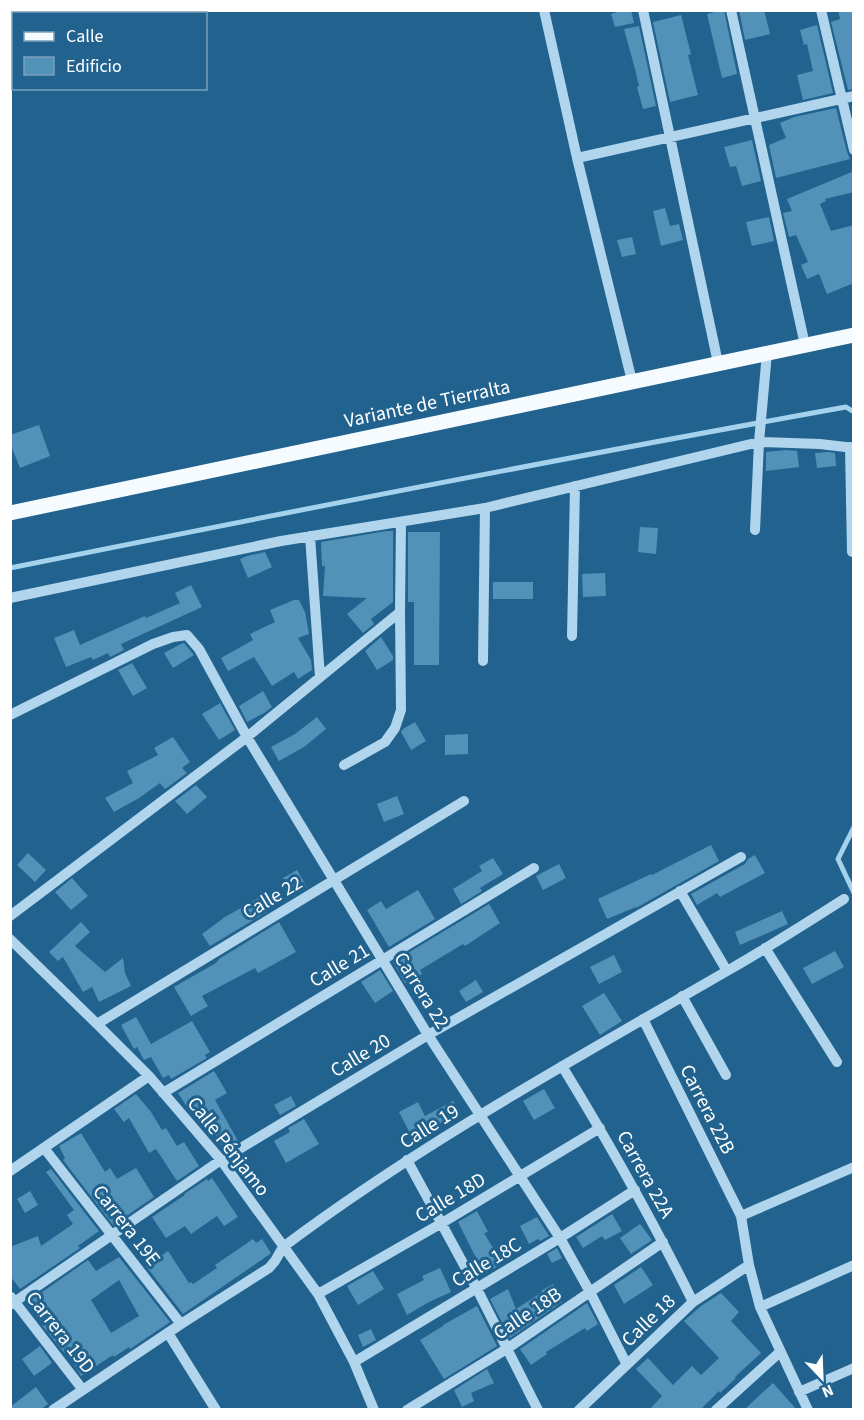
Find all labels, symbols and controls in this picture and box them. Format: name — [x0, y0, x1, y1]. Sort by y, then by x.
legend — [12, 12, 207, 90]
text: Calle — [66, 24, 104, 49]
text: Edificio — [66, 54, 122, 79]
street label: Variante de Tierralta — [342, 373, 513, 435]
street label: Calle 22 — [237, 869, 308, 927]
street label: Calle 21 — [304, 937, 375, 995]
street label: Carrera 22 — [387, 947, 456, 1034]
street label: Calle 20 — [325, 1027, 396, 1085]
street label: Carrera 22B — [673, 1060, 742, 1159]
street label: Calle Pénjamo — [180, 1091, 276, 1202]
street label: Calle 19 — [394, 1098, 465, 1156]
street label: Carrera 22A — [610, 1126, 681, 1224]
street label: Calle 18D — [410, 1166, 491, 1230]
street label: Carrera 19E — [86, 1179, 167, 1272]
street label: Calle 18C — [446, 1231, 527, 1295]
street label: Calle 18B — [488, 1281, 567, 1347]
street label: Carrera 19D — [19, 1285, 101, 1380]
street label: Calle 18 — [615, 1288, 682, 1354]
north arrow — [792, 1348, 852, 1408]
text: N — [818, 1379, 837, 1403]

